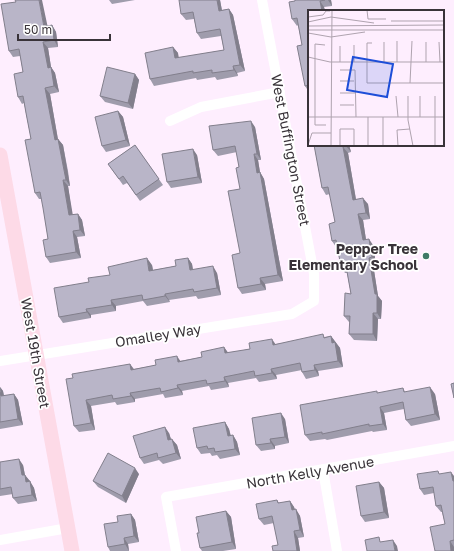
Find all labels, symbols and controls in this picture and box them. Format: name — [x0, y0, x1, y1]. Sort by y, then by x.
inset map — [308, 10, 444, 146]
scale bar — [18, 16, 110, 42]
text: 50 m — [24, 22, 52, 37]
street label: West Buffington Street — [268, 73, 314, 227]
place label: Pepper Tree Elementary School — [289, 240, 418, 273]
marker: Pepper Tree Elementary School — [421, 251, 431, 261]
street label: West 19th Street — [18, 296, 54, 410]
street label: Omalley Way — [114, 320, 202, 350]
street label: North Kelly Avenue — [245, 452, 375, 492]

